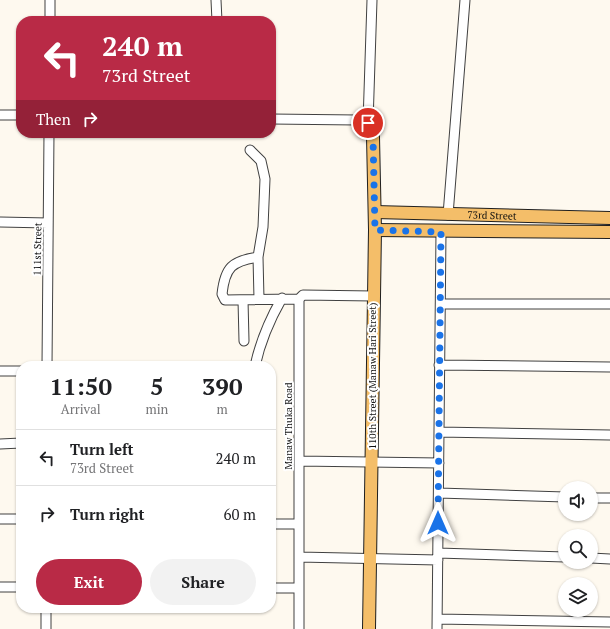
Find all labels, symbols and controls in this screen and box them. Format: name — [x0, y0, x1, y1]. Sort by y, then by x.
text: 240 m — [102, 27, 183, 64]
icon: left — [36, 32, 88, 84]
text: 73rd Street — [102, 63, 191, 87]
pin — [351, 106, 385, 140]
icon: right — [79, 108, 101, 130]
text: Then — [36, 109, 71, 129]
icon: arrive — [357, 112, 379, 134]
street label: 73rd Street — [467, 208, 517, 223]
street label: 111st Street — [31, 222, 44, 276]
street label: 110th Street (Manaw Hari Street) — [366, 303, 379, 449]
text: 11:50 — [49, 370, 112, 402]
text: 5 — [150, 370, 164, 402]
text: 390 — [202, 370, 242, 402]
street label: Manaw Thuka Road — [282, 382, 295, 470]
text: Arrival — [61, 400, 101, 418]
text: min — [145, 400, 168, 418]
text: m — [217, 400, 228, 418]
text: Turn left — [70, 439, 134, 459]
icon: left — [36, 447, 58, 469]
text: 240 m — [215, 448, 256, 468]
text: 73rd Street — [70, 459, 134, 477]
map controls — [558, 481, 598, 617]
button: sound — [558, 481, 598, 521]
position arrow — [417, 502, 459, 544]
icon: right — [36, 503, 58, 525]
text: Turn right — [70, 504, 145, 524]
text: 60 m — [223, 504, 256, 524]
button: search — [558, 529, 598, 569]
button: Exit — [36, 559, 142, 605]
button: Share — [150, 559, 256, 605]
button: layers — [558, 577, 598, 617]

